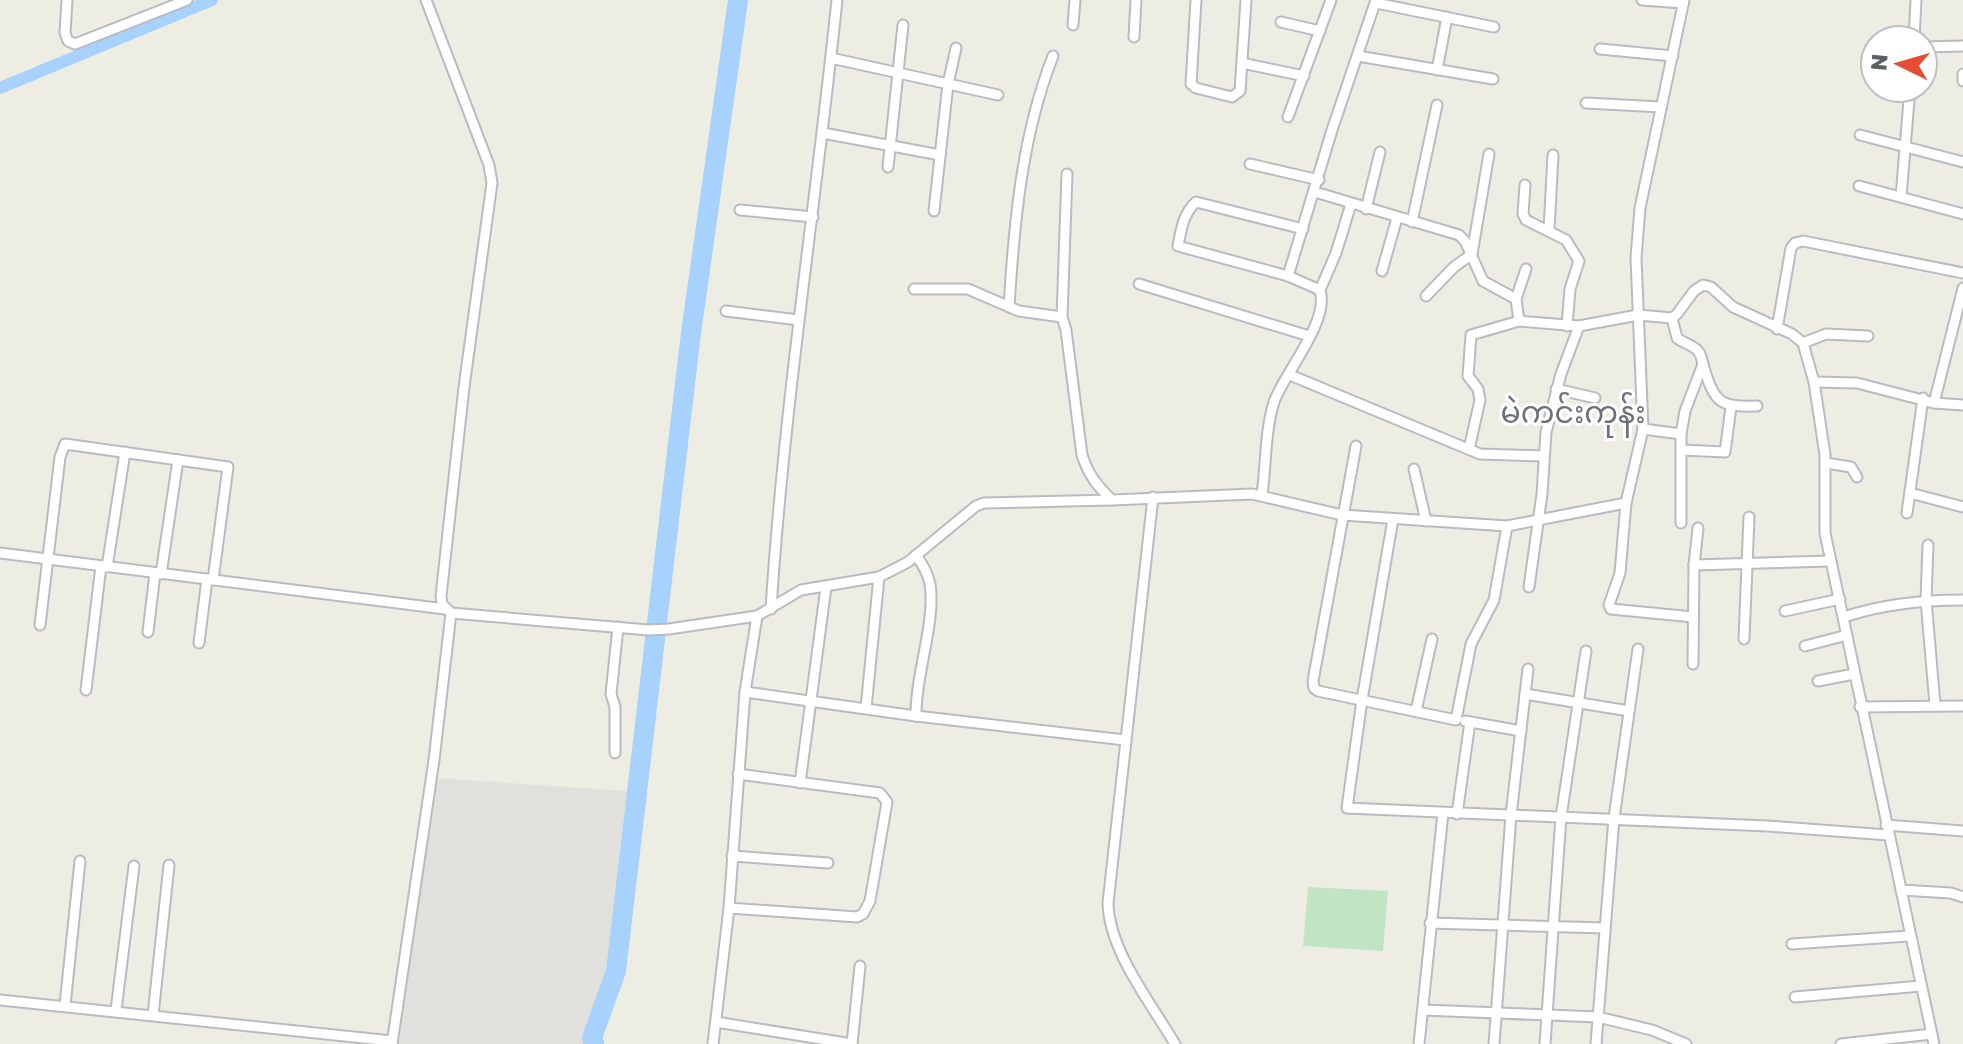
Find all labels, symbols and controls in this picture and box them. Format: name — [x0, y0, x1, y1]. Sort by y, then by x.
north arrow — [1859, 24, 1939, 104]
text: N — [1864, 53, 1893, 72]
district label: မဲကင်းကုန်း — [1500, 391, 1646, 438]

